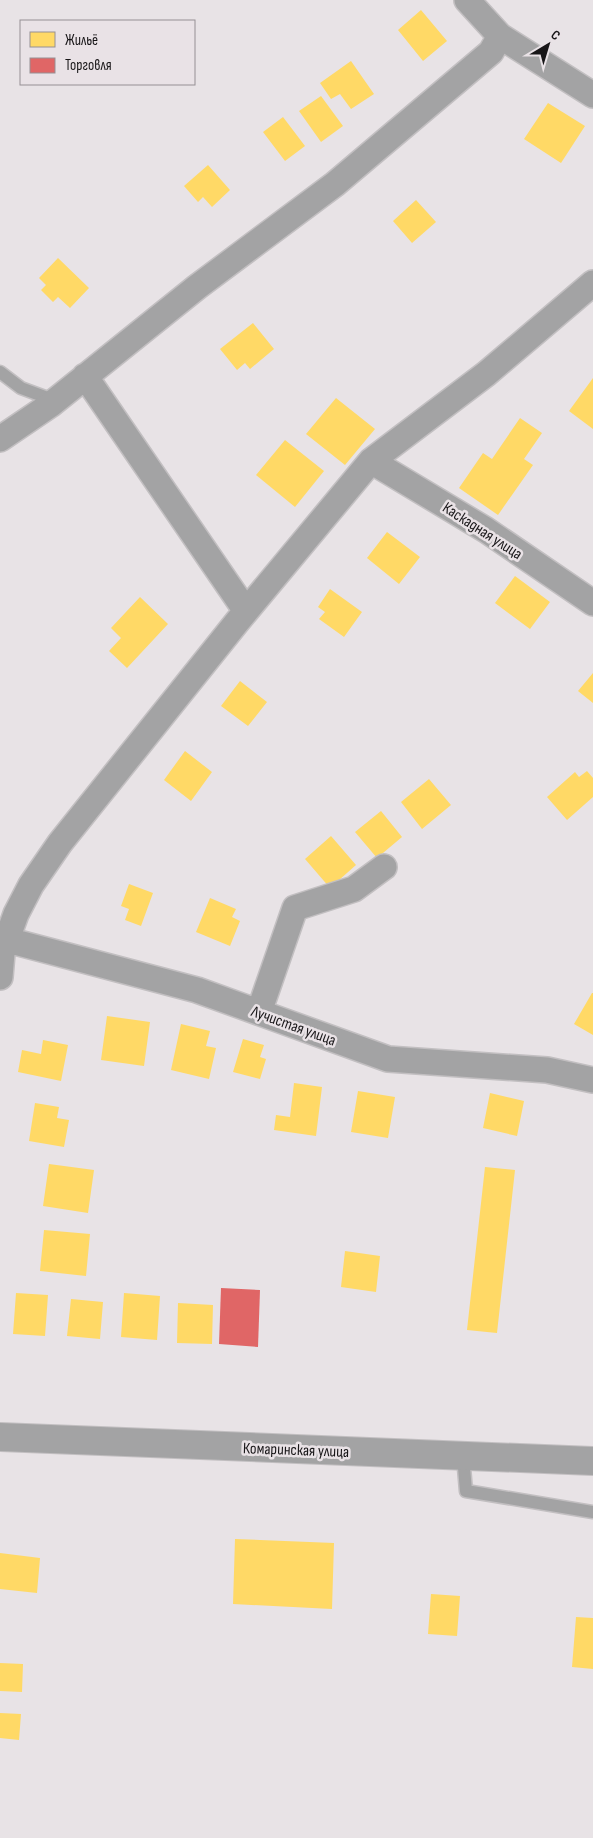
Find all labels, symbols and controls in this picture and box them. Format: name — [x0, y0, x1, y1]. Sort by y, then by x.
legend — [20, 20, 195, 85]
north arrow — [523, 20, 573, 70]
text: С — [548, 26, 564, 44]
text: Жильё — [65, 31, 98, 50]
text: Торговля — [65, 56, 112, 75]
street label: Каскадная улица — [439, 498, 526, 564]
street label: Лучистая улица — [248, 1002, 338, 1050]
street label: Комаринская улица — [243, 1439, 349, 1462]

